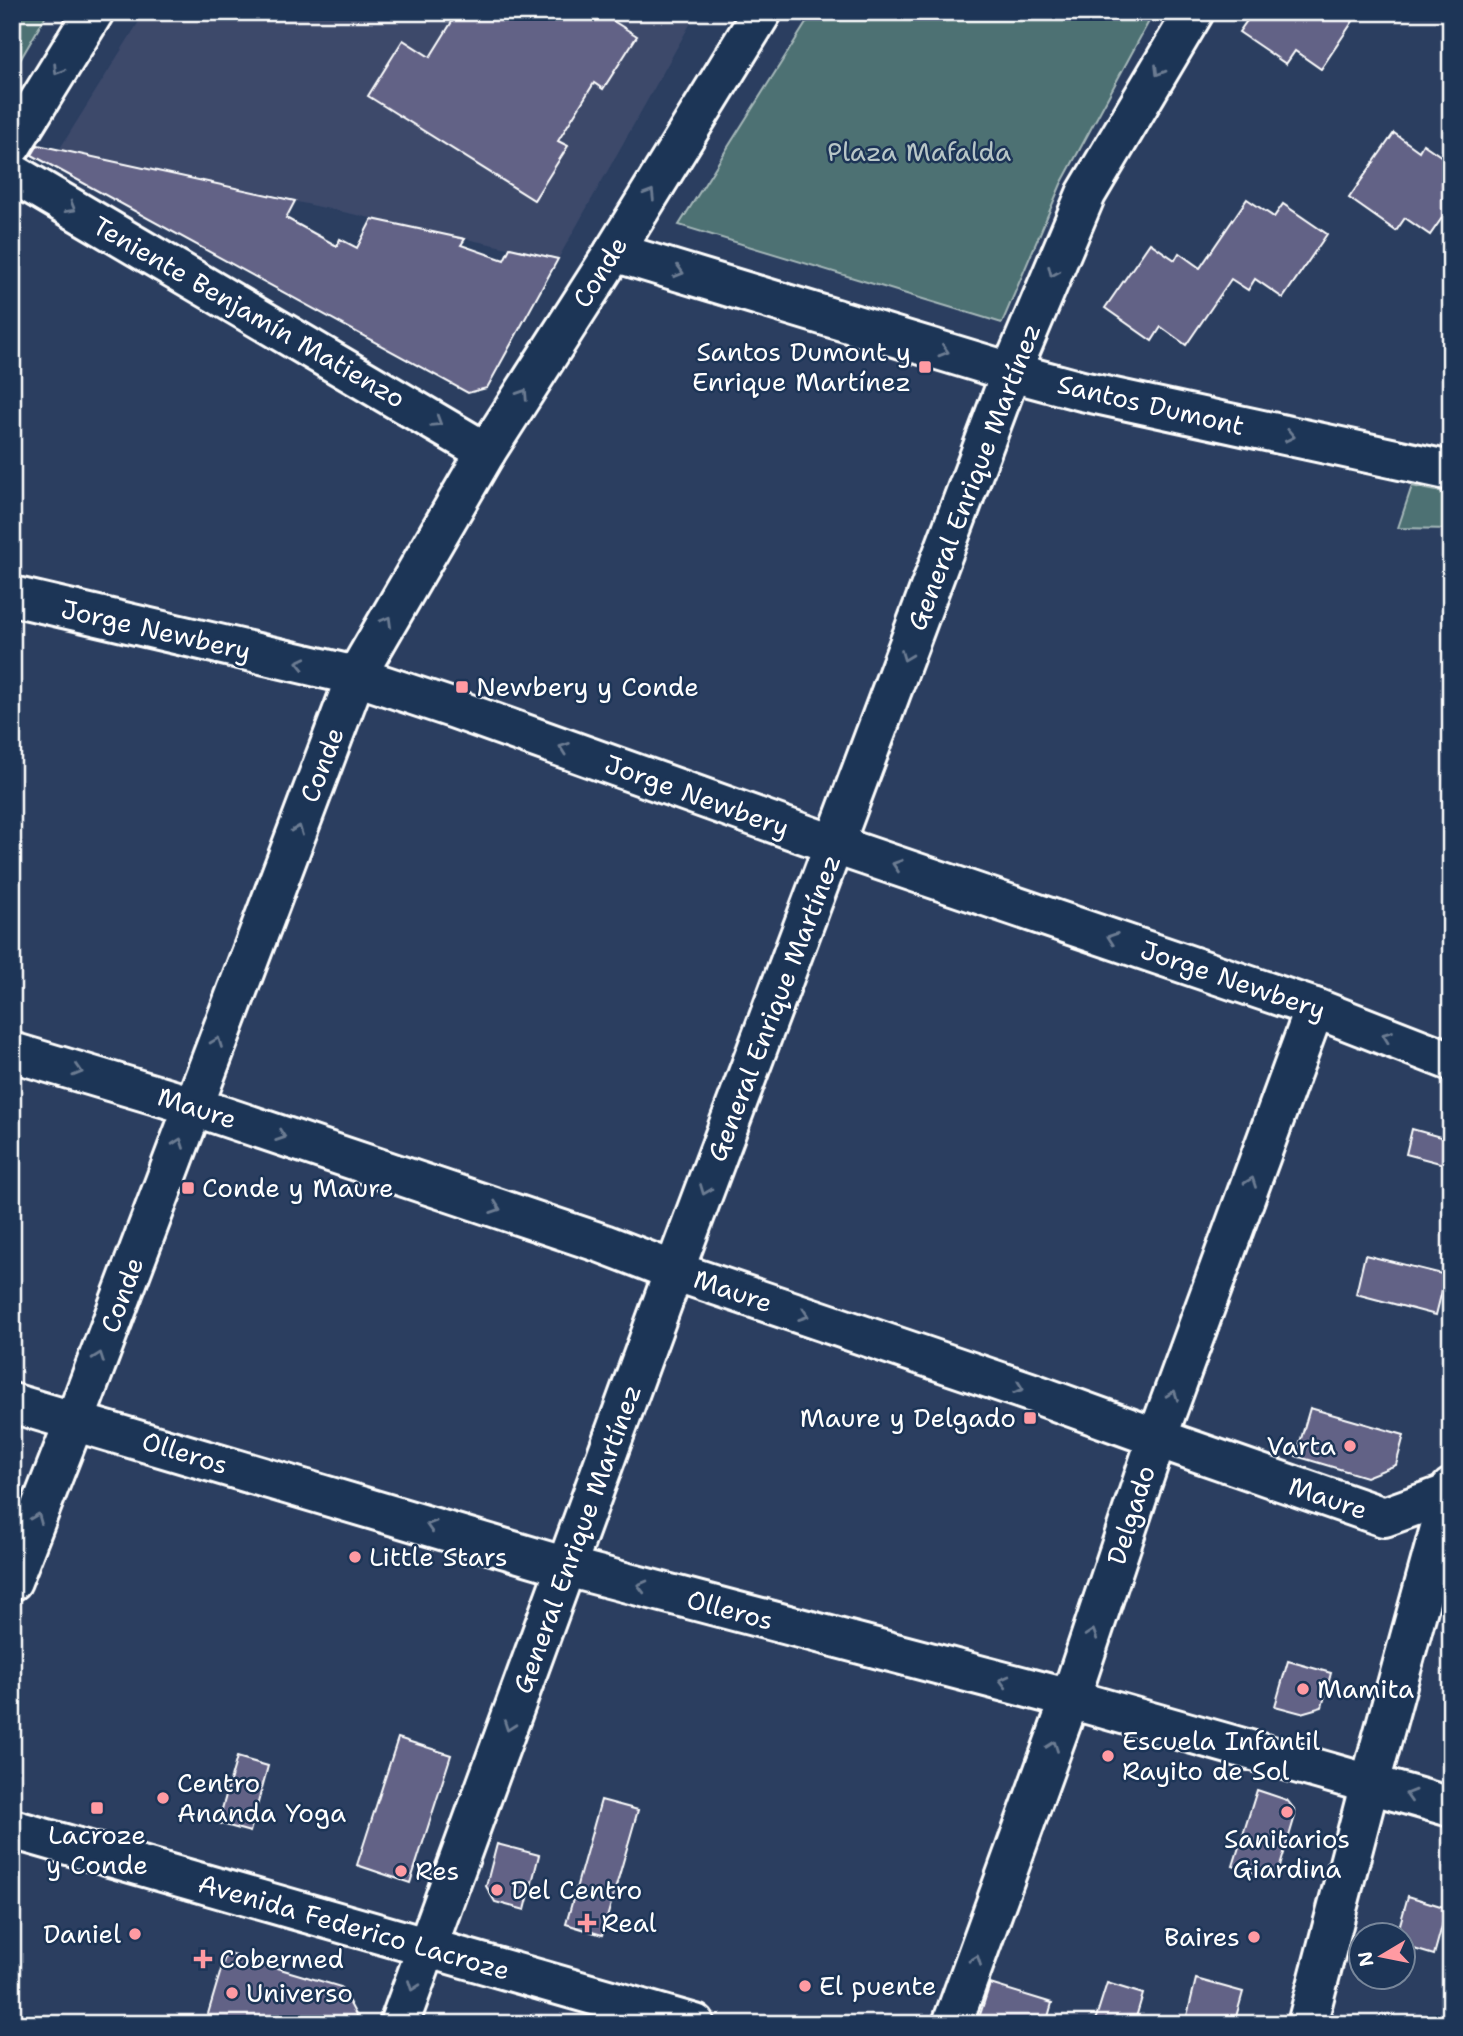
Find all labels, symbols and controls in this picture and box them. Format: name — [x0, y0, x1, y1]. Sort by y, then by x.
one-way arrow — [54, 63, 67, 76]
one-way arrow — [1155, 63, 1168, 76]
park label: Plaza Mafalda — [827, 134, 1011, 169]
one-way arrow — [641, 189, 654, 202]
one-way arrow — [64, 200, 77, 213]
street label: Teniente Benjamín Matienzo — [86, 207, 412, 416]
street label: Conde — [564, 229, 635, 314]
one-way arrow — [673, 263, 685, 278]
one-way arrow — [1048, 265, 1062, 277]
street label: General Enrique Martínez — [899, 318, 1048, 635]
place label: Santos Dumont y Enrique Martínez — [692, 334, 911, 399]
one-way arrow — [938, 342, 950, 357]
marker: Santos Dumont y Enrique Martínez — [917, 359, 933, 375]
street label: Santos Dumont — [1054, 366, 1248, 443]
one-way arrow — [514, 389, 527, 402]
one-way arrow — [429, 413, 442, 426]
one-way arrow — [1284, 428, 1296, 442]
street label: Jorge Newbery — [58, 591, 254, 668]
one-way arrow — [379, 616, 392, 629]
one-way arrow — [900, 650, 914, 662]
one-way arrow — [295, 657, 307, 671]
place label: Newbery y Conde — [476, 669, 699, 704]
marker: Newbery y Conde — [454, 679, 470, 695]
street label: Conde — [291, 722, 352, 807]
one-way arrow — [558, 742, 570, 756]
street label: Jorge Newbery — [600, 746, 794, 845]
one-way arrow — [289, 824, 303, 836]
street label: General Enrique Martínez — [699, 849, 848, 1166]
one-way arrow — [891, 858, 903, 873]
street label: Jorge Newbery — [1136, 931, 1330, 1028]
one-way arrow — [1106, 932, 1118, 946]
one-way arrow — [1382, 1030, 1394, 1044]
one-way arrow — [209, 1037, 223, 1049]
one-way arrow — [71, 1063, 83, 1078]
street label: Maure — [153, 1078, 241, 1137]
one-way arrow — [274, 1128, 286, 1142]
one-way arrow — [171, 1138, 185, 1150]
place label: Conde y Maure — [202, 1170, 394, 1205]
one-way arrow — [1243, 1176, 1257, 1188]
marker: Conde y Maure — [180, 1180, 196, 1196]
one-way arrow — [699, 1184, 713, 1196]
one-way arrow — [490, 1200, 502, 1214]
street label: Conde — [92, 1252, 151, 1337]
street label: Maure — [689, 1261, 777, 1320]
one-way arrow — [797, 1307, 809, 1321]
one-way arrow — [91, 1351, 105, 1363]
street label: General Enrique Martínez — [504, 1379, 649, 1698]
one-way arrow — [1013, 1380, 1025, 1394]
one-way arrow — [1164, 1390, 1178, 1402]
place label: Maure y Delgado — [800, 1400, 1016, 1435]
marker: Maure y Delgado — [1022, 1410, 1038, 1426]
street label: Olleros — [138, 1423, 232, 1482]
place label: Varta — [1267, 1428, 1336, 1463]
marker: Varta — [1342, 1438, 1358, 1454]
street label: Delgado — [1098, 1461, 1163, 1569]
street label: Maure — [1284, 1468, 1372, 1527]
one-way arrow — [29, 1513, 43, 1525]
one-way arrow — [426, 1520, 438, 1535]
place label: Little Stars — [369, 1539, 508, 1574]
marker: Little Stars — [347, 1549, 363, 1565]
one-way arrow — [636, 1580, 648, 1595]
street label: Olleros — [683, 1581, 777, 1638]
one-way arrow — [1084, 1628, 1098, 1641]
place label: Mamita — [1317, 1671, 1414, 1706]
one-way arrow — [999, 1675, 1011, 1689]
marker: Mamita — [1295, 1681, 1311, 1697]
one-way arrow — [503, 1719, 517, 1731]
place label: Escuela Infantil Rayito de Sol — [1122, 1723, 1320, 1788]
one-way arrow — [1045, 1740, 1059, 1752]
marker: Escuela Infantil Rayito de Sol — [1100, 1748, 1116, 1764]
place label: Centro Ananda Yoga — [177, 1765, 346, 1830]
one-way arrow — [1404, 1789, 1416, 1804]
marker: Centro Ananda Yoga — [155, 1790, 171, 1806]
marker: Lacroze y Conde — [89, 1800, 105, 1816]
marker: Sanitarios Giardina — [1279, 1804, 1295, 1820]
place label: Lacroze y Conde — [46, 1817, 148, 1882]
place label: Sanitarios Giardina — [1224, 1821, 1350, 1886]
place label: Res — [415, 1853, 460, 1888]
marker: Res — [393, 1863, 409, 1879]
street label: Avenida Federico Lacroze — [194, 1865, 514, 1988]
place label: Del Centro — [511, 1872, 642, 1907]
marker: Del Centro — [489, 1882, 505, 1898]
place label: Real — [601, 1905, 657, 1940]
marker: Real — [579, 1915, 595, 1931]
place label: Daniel — [43, 1916, 121, 1951]
place label: Baires — [1164, 1919, 1240, 1954]
north arrow — [1348, 1920, 1418, 1990]
marker: Daniel — [127, 1926, 143, 1942]
marker: Baires — [1246, 1929, 1262, 1945]
place label: Cobermed — [219, 1941, 344, 1976]
marker: Cobermed — [193, 1949, 213, 1969]
text: N — [1352, 1949, 1379, 1968]
one-way arrow — [967, 1954, 981, 1966]
place label: El puente — [819, 1968, 937, 2003]
place label: Universo — [246, 1975, 353, 2010]
marker: El puente — [797, 1978, 813, 1994]
one-way arrow — [407, 1979, 421, 1991]
marker: Universo — [224, 1985, 240, 2001]

